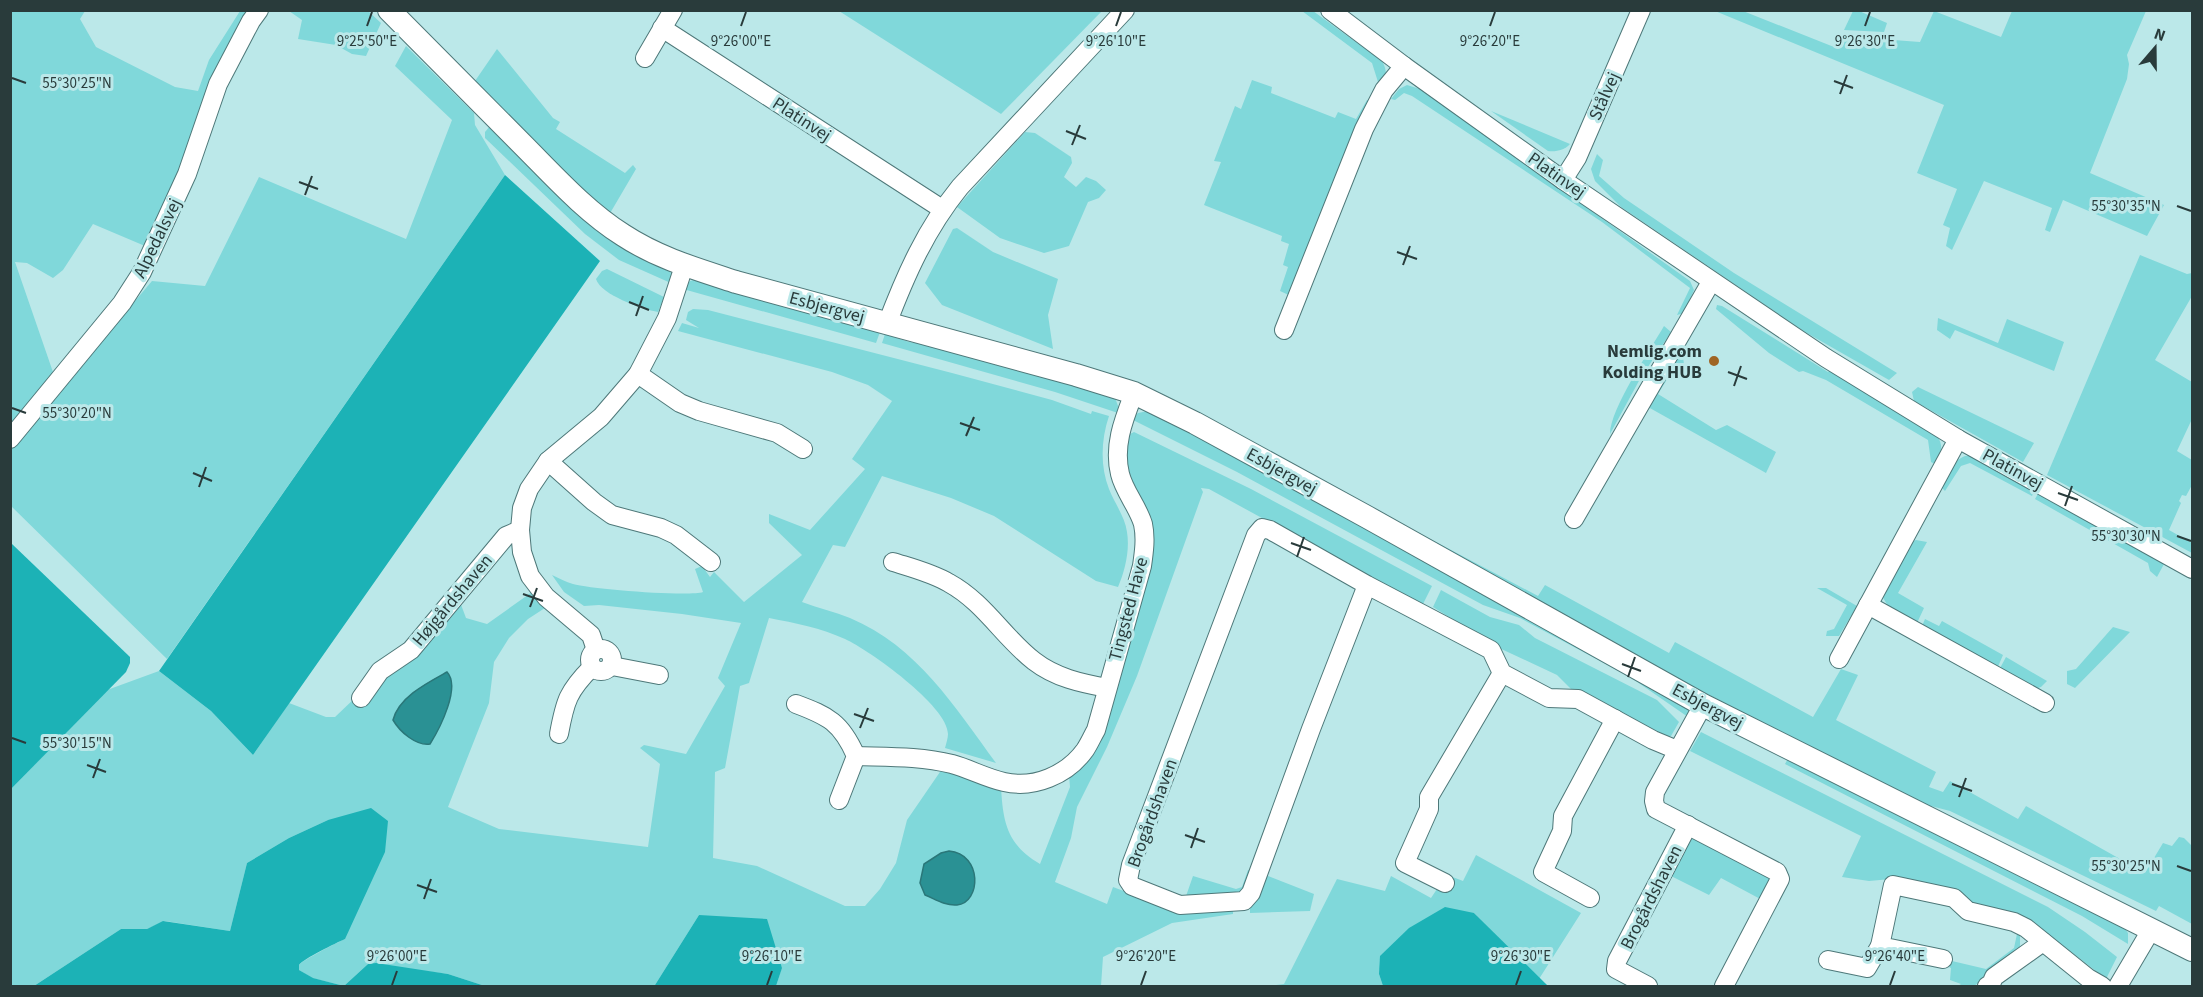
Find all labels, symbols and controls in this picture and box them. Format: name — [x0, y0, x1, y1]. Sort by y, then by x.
north arrow — [2125, 18, 2185, 78]
text: N — [2151, 23, 2169, 47]
text: 9°25'50"E — [337, 31, 397, 52]
text: 9°26'00"E — [711, 31, 771, 52]
text: 9°26'10"E — [1086, 31, 1146, 52]
text: 9°26'20"E — [1460, 31, 1520, 52]
text: 9°26'30"E — [1835, 31, 1895, 52]
street label: Stålvej — [1583, 68, 1626, 124]
text: 55°30'25"N — [42, 73, 112, 94]
street label: Platinvej — [767, 91, 836, 148]
street label: Platinvej — [1523, 146, 1591, 204]
street label: Alpedalsvej — [127, 194, 188, 282]
text: 55°30'35"N — [2091, 196, 2161, 217]
street label: Esbjergvej — [786, 285, 867, 330]
place label: Nemlig.com Kolding HUB — [1602, 339, 1702, 385]
marker: Nemlig.com Kolding HUB — [1707, 354, 1721, 368]
text: 55°30'20"N — [42, 403, 112, 424]
street label: Esbjergvej — [1242, 442, 1322, 501]
street label: Platinvej — [1978, 443, 2048, 496]
text: 55°30'30"N — [2091, 526, 2161, 547]
street label: Højgårdshaven — [406, 549, 498, 652]
street label: Tingsted Have — [1103, 554, 1154, 664]
street label: Esbjergvej — [1668, 677, 1748, 736]
text: 55°30'15"N — [42, 733, 112, 754]
street label: Brogårdshaven — [1121, 755, 1184, 871]
street label: Brogårdshaven — [1614, 841, 1688, 954]
text: 55°30'25"N — [2091, 856, 2161, 877]
text: 9°26'00"E — [367, 946, 427, 967]
text: 9°26'10"E — [742, 946, 802, 967]
text: 9°26'20"E — [1116, 946, 1176, 967]
text: 9°26'30"E — [1491, 946, 1551, 967]
text: 9°26'40"E — [1865, 946, 1925, 967]

